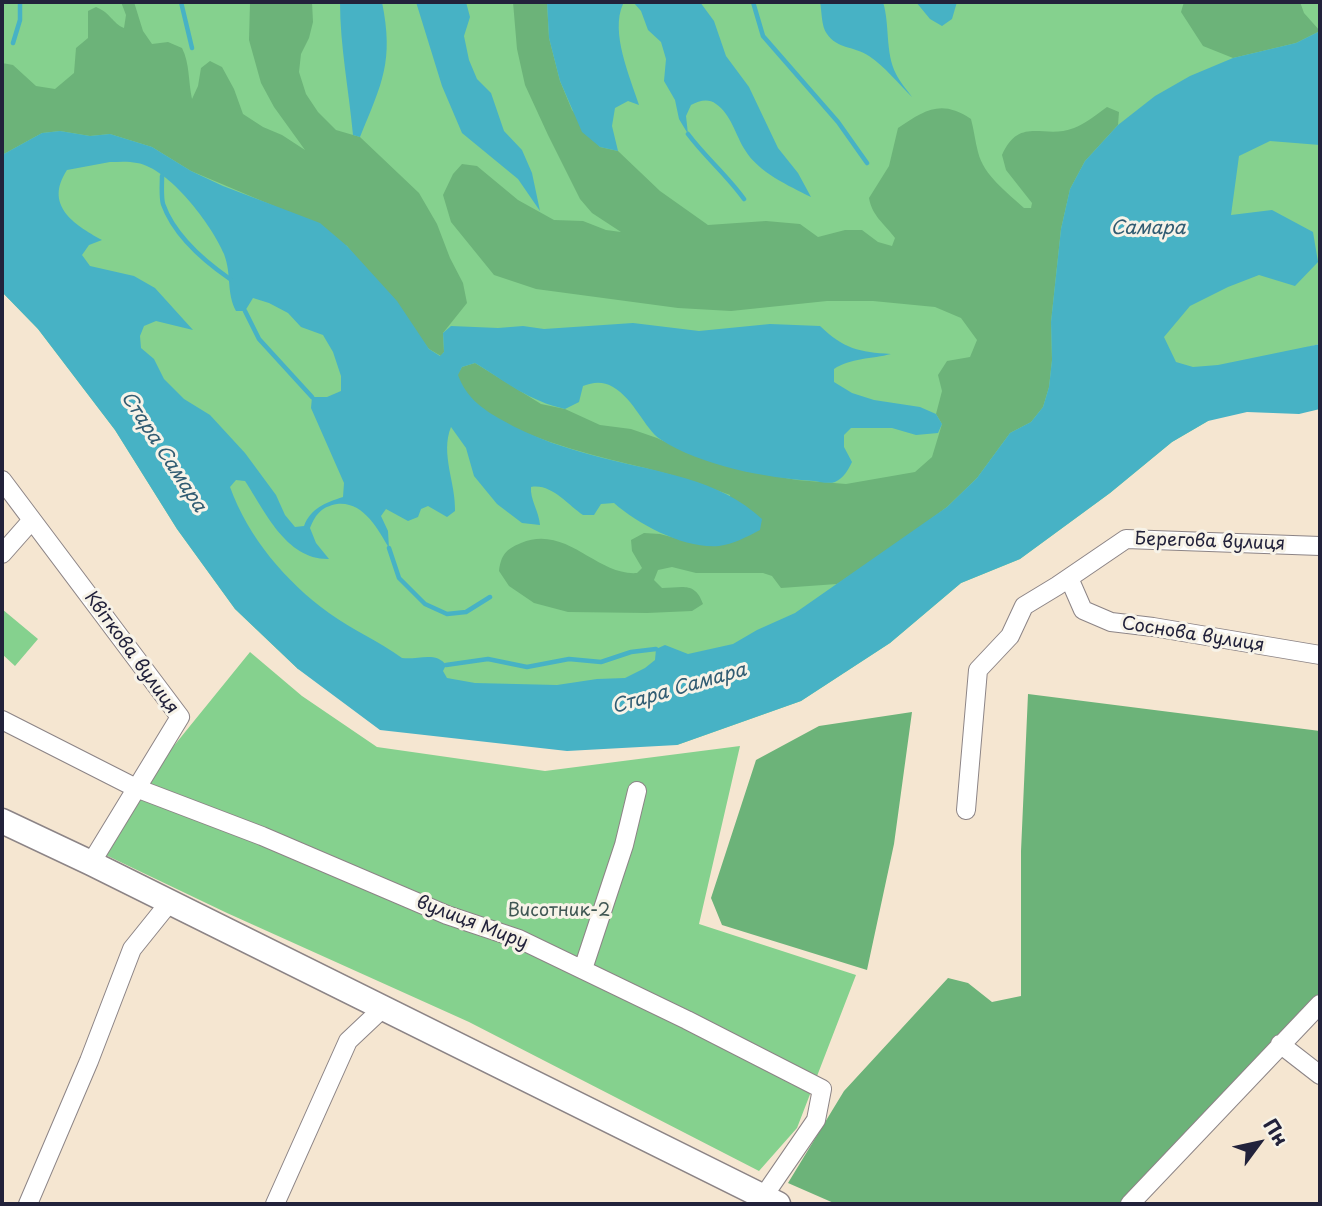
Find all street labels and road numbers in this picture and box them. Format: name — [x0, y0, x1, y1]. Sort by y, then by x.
street label: Берегова вулиця — [1134, 529, 1286, 555]
street label: Квіткова вулиця — [79, 588, 183, 718]
street label: Соснова вулиця — [1120, 613, 1266, 657]
street label: вулиця Миру — [413, 892, 531, 954]

